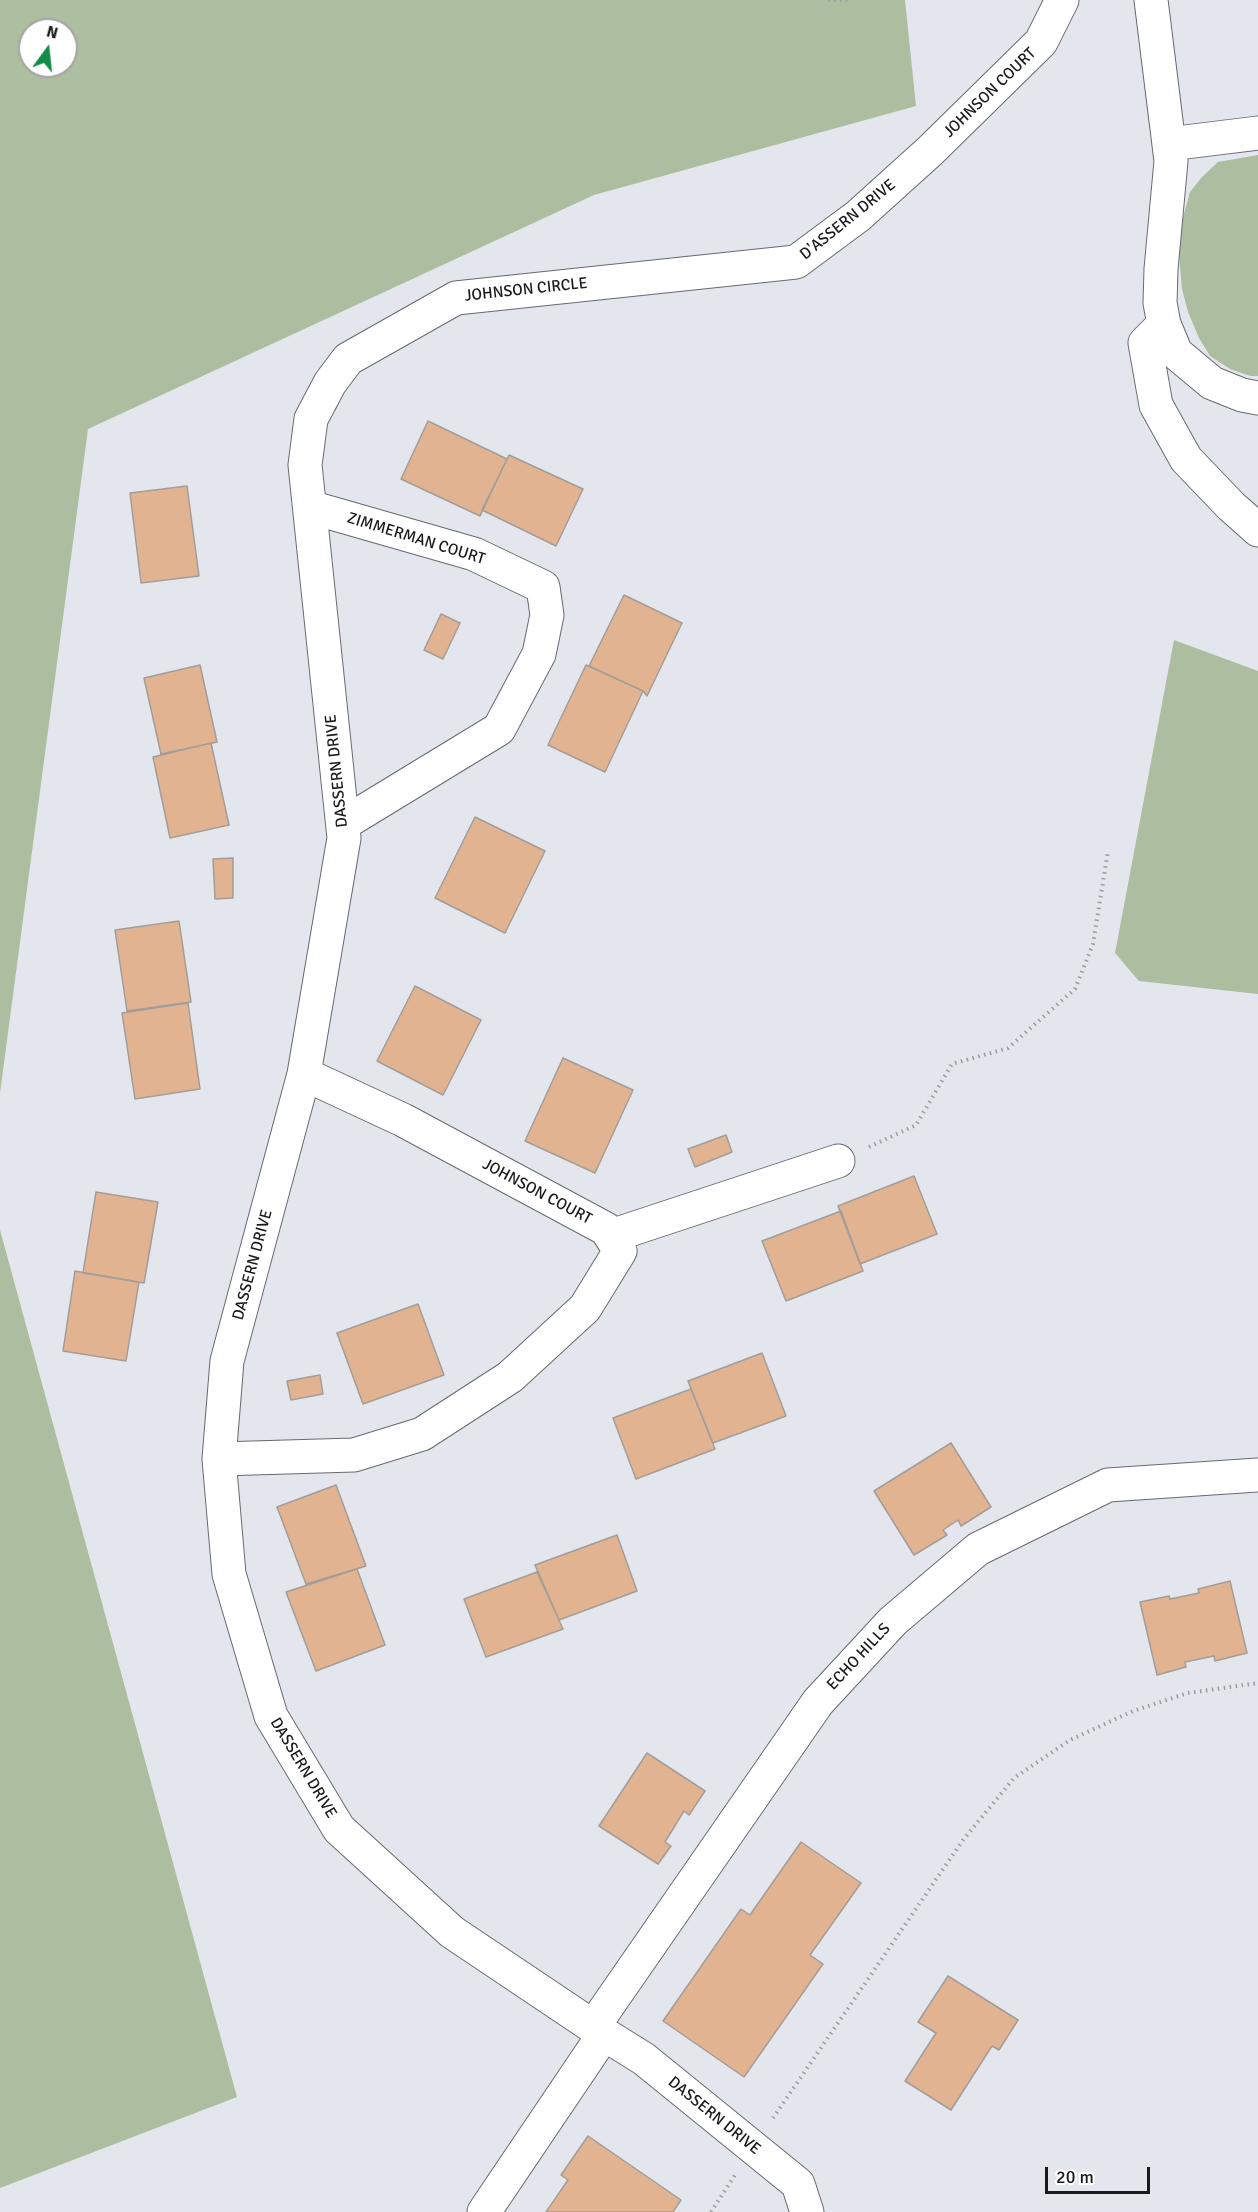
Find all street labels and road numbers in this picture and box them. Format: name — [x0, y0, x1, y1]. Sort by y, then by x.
street label: JOHNSON COURT — [940, 44, 1040, 142]
street label: D'ASSERN DRIVE — [796, 176, 900, 264]
street label: JOHNSON CIRCLE — [464, 274, 588, 306]
street label: ZIMMERMAN COURT — [345, 509, 487, 569]
street label: DASSERN DRIVE — [322, 713, 352, 829]
street label: JOHNSON COURT — [479, 1155, 595, 1229]
street label: DASSERN DRIVE — [229, 1208, 277, 1322]
street label: ECHO HILLS — [823, 1620, 895, 1694]
street label: DASSERN DRIVE — [265, 1714, 341, 1822]
street label: DASSERN DRIVE — [664, 2073, 764, 2159]

